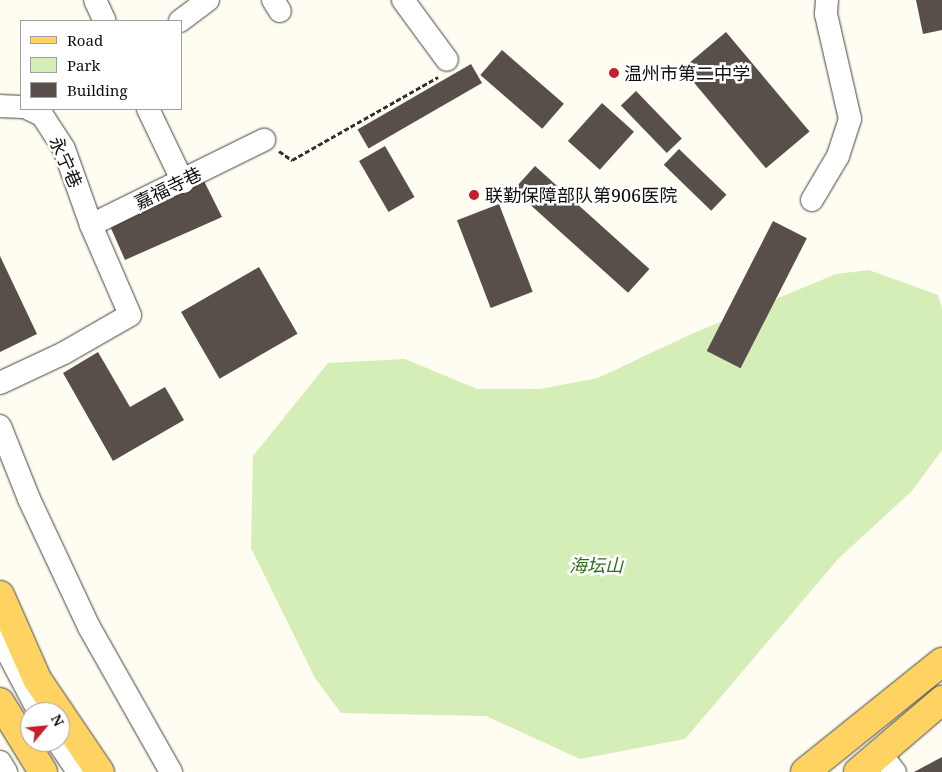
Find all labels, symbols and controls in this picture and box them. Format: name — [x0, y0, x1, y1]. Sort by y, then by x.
legend — [20, 20, 182, 110]
text: Road — [67, 30, 103, 50]
text: Park — [67, 55, 100, 75]
place label: 温州市第二中学 — [624, 62, 750, 84]
marker: 温州市第二中学 — [608, 67, 620, 79]
text: Building — [67, 80, 128, 100]
street label: 永宁巷 — [45, 133, 87, 191]
street label: 嘉福寺巷 — [131, 163, 205, 213]
place label: 联勤保障部队第906医院 — [485, 184, 677, 206]
marker: 联勤保障部队第906医院 — [467, 188, 481, 202]
park label: 海坛山 — [569, 554, 623, 576]
north arrow — [20, 702, 70, 752]
text: N — [47, 711, 69, 730]

